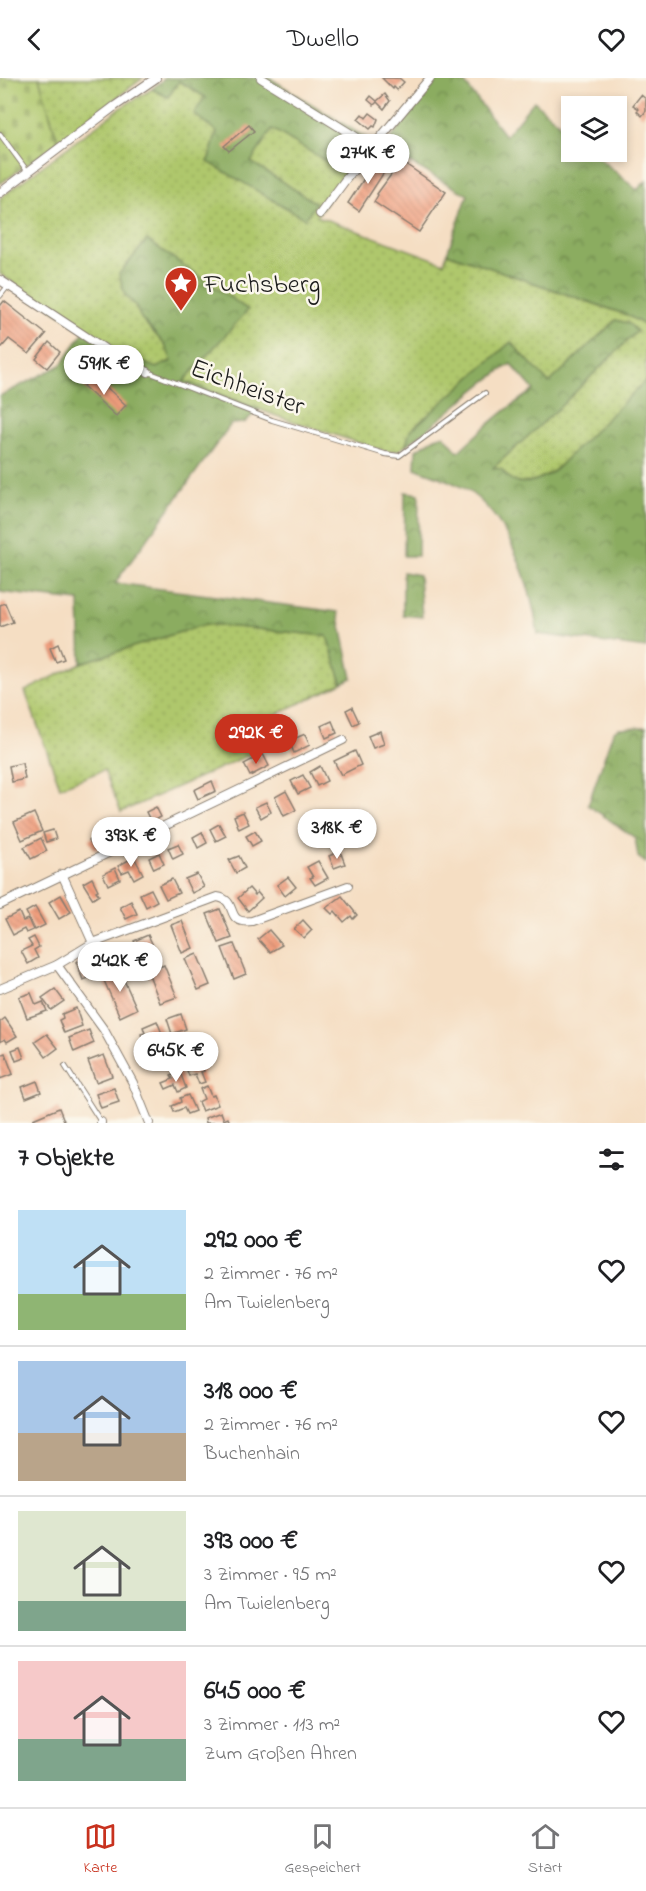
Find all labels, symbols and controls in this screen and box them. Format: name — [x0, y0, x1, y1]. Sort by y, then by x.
text: Dwello — [287, 20, 359, 59]
icon: back — [18, 23, 51, 56]
icon: heart — [595, 23, 628, 56]
map controls — [561, 96, 627, 162]
button: layers — [561, 96, 627, 162]
pin: 274K € — [319, 134, 417, 185]
text: 274K € — [340, 139, 396, 168]
place icon: Fuchsberg — [163, 265, 199, 312]
place label: Fuchsberg — [203, 266, 320, 305]
pin: 591K € — [55, 345, 153, 396]
text: 591K € — [78, 350, 130, 379]
street label: Eichheister — [185, 350, 310, 427]
pin: 292K € — [207, 714, 305, 765]
text: 292K € — [229, 719, 283, 748]
pin: 318K € — [288, 809, 386, 860]
text: 318K € — [312, 814, 362, 843]
pin: 393K € — [82, 817, 180, 868]
text: 393K € — [105, 822, 157, 851]
pin: 242K € — [71, 942, 169, 993]
text: 242K € — [92, 947, 148, 976]
pin: 645K € — [127, 1032, 225, 1083]
text: 645K € — [147, 1037, 205, 1066]
text: 7 Objekte — [18, 1140, 114, 1178]
icon: filters — [595, 1143, 628, 1176]
text: 292 000 € — [204, 1222, 303, 1260]
icon: home — [66, 1234, 138, 1306]
icon: heart — [595, 1254, 628, 1287]
text: 2 Zimmer · 76 m² — [204, 1260, 338, 1289]
text: Am Twielenberg — [204, 1289, 330, 1318]
text: 318 000 € — [204, 1373, 298, 1411]
icon: home — [66, 1385, 138, 1457]
icon: heart — [595, 1405, 628, 1438]
text: 2 Zimmer · 76 m² — [204, 1411, 338, 1440]
text: Buchenhain — [204, 1440, 300, 1469]
text: 393 000 € — [204, 1523, 298, 1561]
icon: home — [66, 1535, 138, 1607]
icon: heart — [595, 1555, 628, 1588]
text: 3 Zimmer · 95 m² — [204, 1561, 337, 1590]
text: Am Twielenberg — [204, 1590, 330, 1619]
text: 645 000 € — [204, 1673, 306, 1711]
icon: home — [66, 1685, 138, 1757]
icon: heart — [595, 1705, 628, 1738]
text: 3 Zimmer · 113 m² — [204, 1711, 340, 1740]
text: Zum Großen Ahren — [204, 1740, 357, 1769]
tab: Karte — [84, 1820, 117, 1880]
tab: Gespeichert — [284, 1820, 361, 1880]
tab: Start — [528, 1820, 562, 1880]

